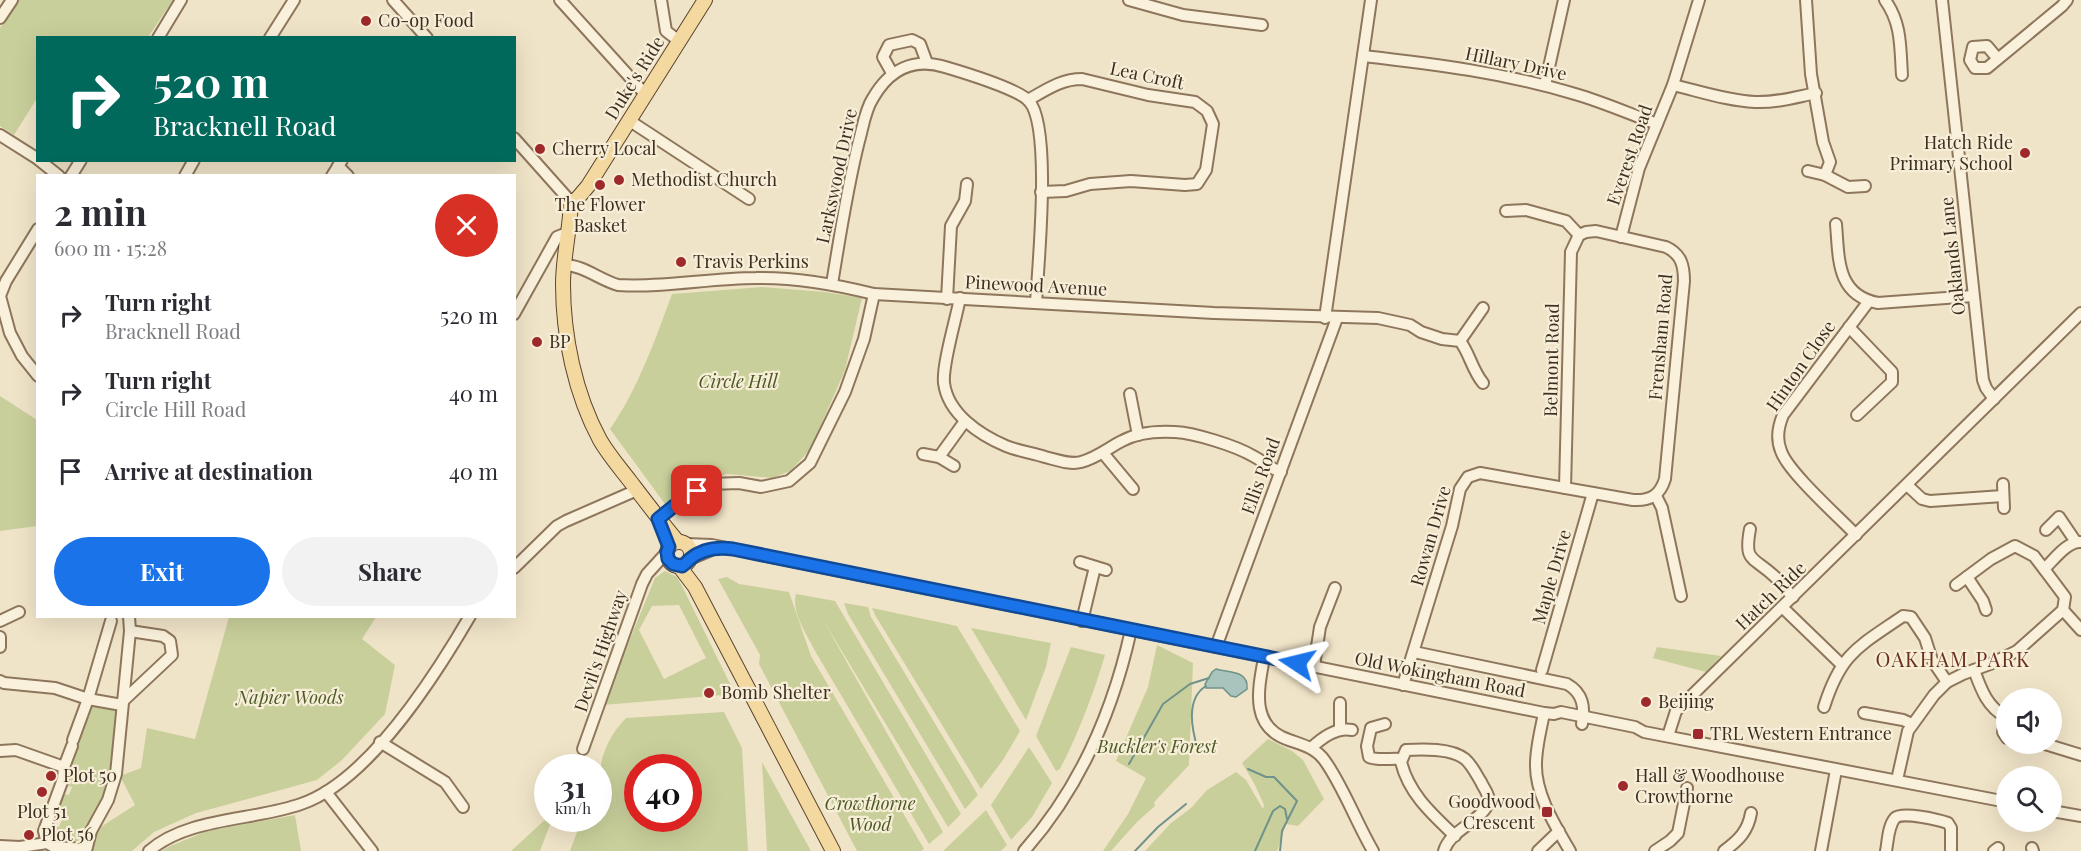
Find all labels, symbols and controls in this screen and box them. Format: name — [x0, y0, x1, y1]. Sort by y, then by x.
place label: Co-op Food — [378, 8, 475, 32]
marker: Co-op Food — [359, 14, 373, 28]
street label: Duke's Ride — [599, 31, 669, 124]
street label: Hillary Drive — [1463, 41, 1569, 85]
text: 520 m — [153, 53, 269, 109]
street label: Lea Croft — [1108, 55, 1187, 95]
icon: right — [54, 60, 132, 138]
street label: Everest Road — [1601, 101, 1658, 208]
street label: Larkswood Drive — [810, 106, 862, 246]
text: Bracknell Road — [153, 107, 337, 143]
place label: Hatch Ride Primary School — [1889, 130, 2013, 175]
place label: Cherry Local — [552, 136, 657, 160]
marker: Cherry Local — [533, 142, 547, 156]
marker: Hatch Ride Primary School — [2018, 146, 2032, 160]
place label: Methodist Church — [631, 167, 777, 191]
marker: Methodist Church — [612, 173, 626, 187]
marker: The Flower Basket — [593, 178, 607, 192]
text: 2 min — [54, 187, 147, 235]
place label: The Flower Basket — [555, 192, 645, 237]
button: close — [435, 194, 498, 257]
street label: Oaklands Lane — [1934, 196, 1970, 316]
text: 600 m · 15:28 — [54, 234, 167, 261]
place label: Travis Perkins — [693, 249, 809, 273]
marker: Travis Perkins — [674, 255, 688, 269]
street label: Pinewood Avenue — [964, 269, 1108, 301]
street label: Frensham Road — [1643, 272, 1678, 401]
text: Turn right — [105, 287, 211, 317]
icon: right — [54, 299, 87, 332]
text: 520 m — [440, 300, 498, 330]
street label: Belmont Road — [1538, 302, 1564, 417]
street label: Hinton Close — [1760, 315, 1840, 416]
text: Bracknell Road — [105, 317, 241, 344]
place label: BP — [549, 329, 571, 353]
marker: BP — [530, 335, 544, 349]
text: Turn right — [105, 365, 211, 395]
park label: Circle Hill — [698, 369, 779, 393]
icon: right — [54, 377, 87, 410]
text: 40 m — [449, 378, 498, 408]
text: Circle Hill Road — [105, 395, 246, 422]
street label: Ellis Road — [1235, 433, 1285, 517]
icon: arrive — [54, 455, 87, 488]
text: Arrive at destination — [105, 456, 313, 486]
text: 40 m — [449, 456, 498, 486]
pin — [671, 465, 722, 516]
icon: arrive — [680, 474, 713, 507]
street label: Rowan Drive — [1404, 483, 1456, 589]
street label: Maple Drive — [1526, 526, 1576, 627]
button: Exit — [54, 537, 270, 606]
button: Share — [282, 537, 498, 606]
street label: Hatch Ride — [1730, 556, 1811, 635]
street label: Devil's Highway — [568, 586, 632, 715]
position arrow — [1265, 631, 1329, 695]
district label: OAKHAM PARK — [1875, 645, 2031, 672]
street label: Old Wokingham Road — [1353, 646, 1528, 702]
place label: Bomb Shelter — [721, 680, 831, 704]
park label: Napier Woods — [234, 685, 344, 709]
marker: Bomb Shelter — [702, 686, 716, 700]
map controls — [1996, 688, 2062, 832]
button: sound — [1996, 688, 2062, 754]
place label: Beijing — [1658, 689, 1714, 713]
marker: Beijing — [1639, 695, 1653, 709]
place label: TRL Western Entrance — [1710, 721, 1892, 745]
marker: TRL Western Entrance — [1691, 727, 1705, 741]
park label: Buckler's Forest — [1096, 734, 1218, 758]
speed limit sign: 40 — [624, 754, 702, 832]
place label: Plot 50 — [63, 763, 117, 787]
place label: Hall & Woodhouse Crowthorne — [1635, 763, 1785, 808]
text: 31 — [560, 766, 586, 806]
button: search — [1996, 766, 2062, 832]
marker: Plot 50 — [44, 769, 58, 783]
marker: Hall & Woodhouse Crowthorne — [1616, 779, 1630, 793]
marker: Plot 51 — [35, 785, 49, 799]
place label: Goodwood Crescent — [1448, 789, 1536, 834]
park label: Crowthorne Wood — [825, 791, 916, 836]
text: km/h — [555, 798, 591, 818]
place label: Plot 51 — [17, 799, 67, 823]
marker: Goodwood Crescent — [1540, 805, 1554, 819]
place label: Plot 56 — [41, 822, 94, 846]
marker: Plot 56 — [22, 828, 36, 842]

